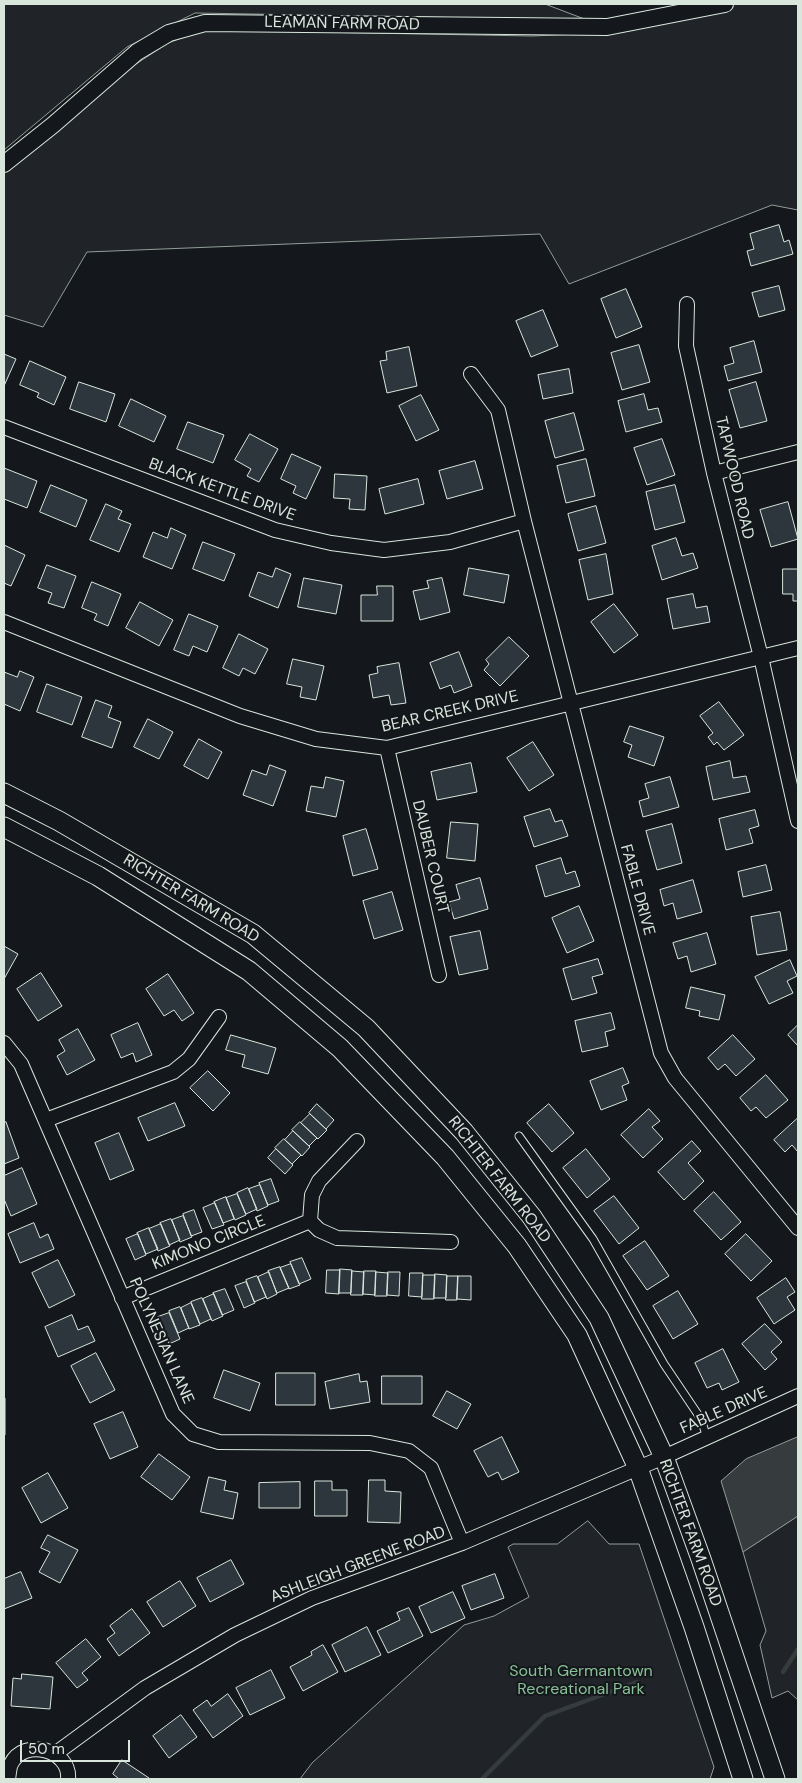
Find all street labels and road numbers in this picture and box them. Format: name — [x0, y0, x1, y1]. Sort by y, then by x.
street label: LEAMAN FARM ROAD — [264, 13, 420, 35]
street label: TAPWOOD ROAD — [711, 415, 757, 541]
street label: BLACK KETTLE DRIVE — [146, 454, 298, 526]
street label: BEAR CREEK DRIVE — [380, 687, 520, 737]
street label: DAUBER COURT — [408, 798, 452, 916]
street label: FABLE DRIVE — [616, 842, 658, 938]
street label: RICHTER FARM ROAD — [119, 851, 263, 947]
street label: RICHTER FARM ROAD — [444, 1113, 554, 1247]
street label: KIMONO CIRCLE — [150, 1212, 268, 1274]
street label: POLYNESIAN LANE — [125, 1275, 197, 1407]
street label: FABLE DRIVE — [677, 1383, 771, 1439]
street label: RICHTER FARM ROAD — [654, 1457, 726, 1609]
street label: ASHLEIGH GREENE ROAD — [268, 1523, 448, 1607]

